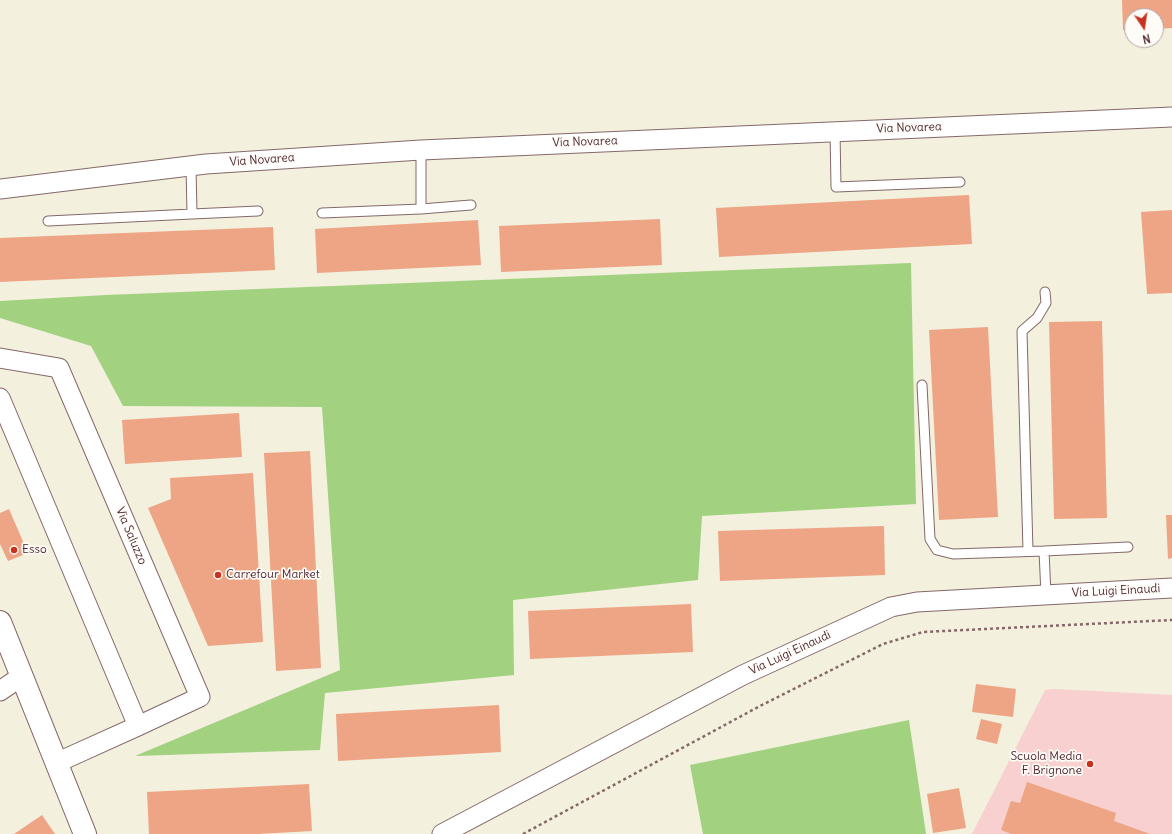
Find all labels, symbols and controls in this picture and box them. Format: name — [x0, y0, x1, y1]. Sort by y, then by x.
north arrow — [1124, 8, 1164, 48]
text: N — [1141, 31, 1152, 46]
street label: Via Novarea — [876, 120, 942, 136]
street label: Via Novarea — [552, 134, 618, 150]
street label: Via Novarea — [229, 151, 295, 169]
street label: Via Saluzzo — [112, 505, 150, 567]
place label: Esso — [22, 543, 47, 557]
marker: Esso — [9, 545, 19, 555]
place label: Carrefour Market — [226, 568, 320, 582]
marker: Carrefour Market — [213, 570, 223, 580]
street label: Via Luigi Einaudi — [1071, 581, 1161, 601]
street label: Via Luigi Einaudi — [747, 628, 833, 678]
place label: Scuola Media F. Brignone — [1010, 750, 1082, 778]
marker: Scuola Media F. Brignone — [1085, 759, 1095, 769]

